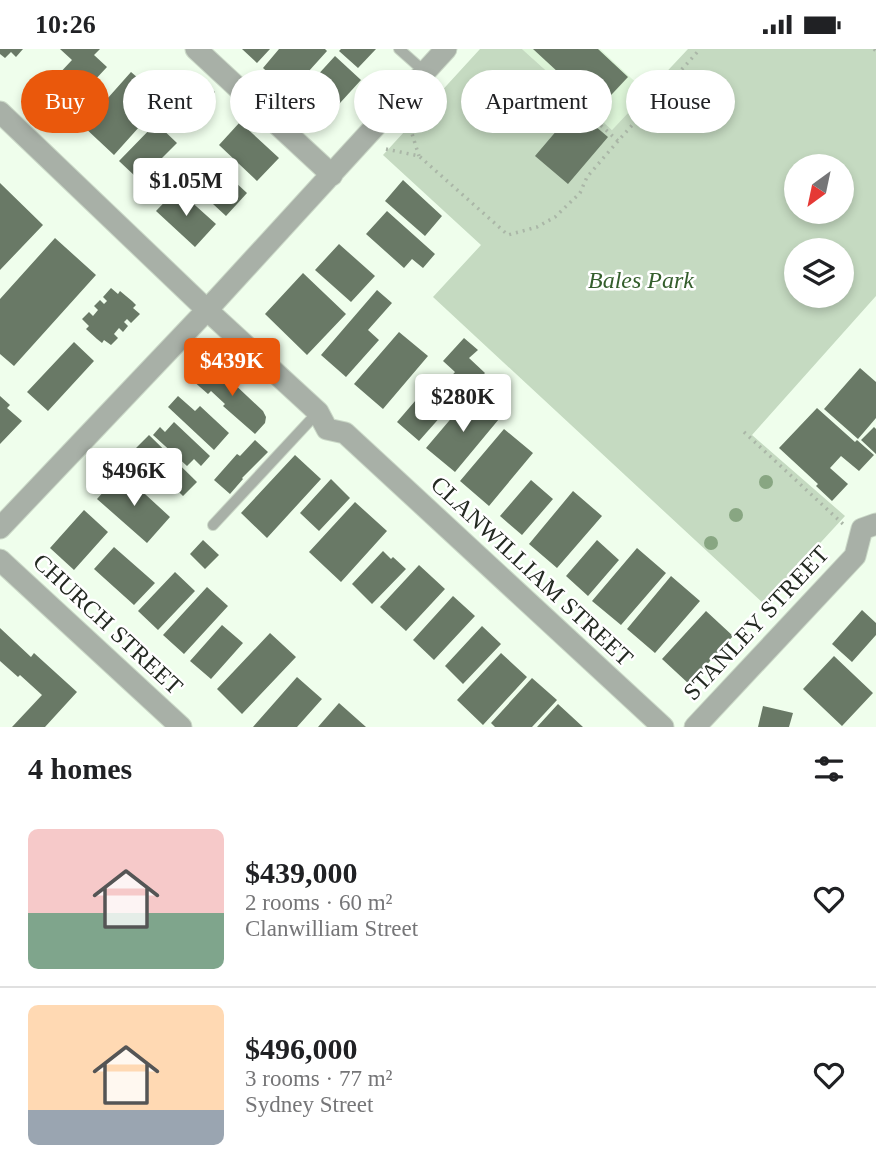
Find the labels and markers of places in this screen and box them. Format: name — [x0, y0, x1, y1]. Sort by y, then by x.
pin: $1.05M — [129, 159, 243, 218]
pin: $439K — [183, 339, 281, 398]
pin: $280K — [414, 375, 512, 434]
pin: $496K — [85, 449, 183, 508]

